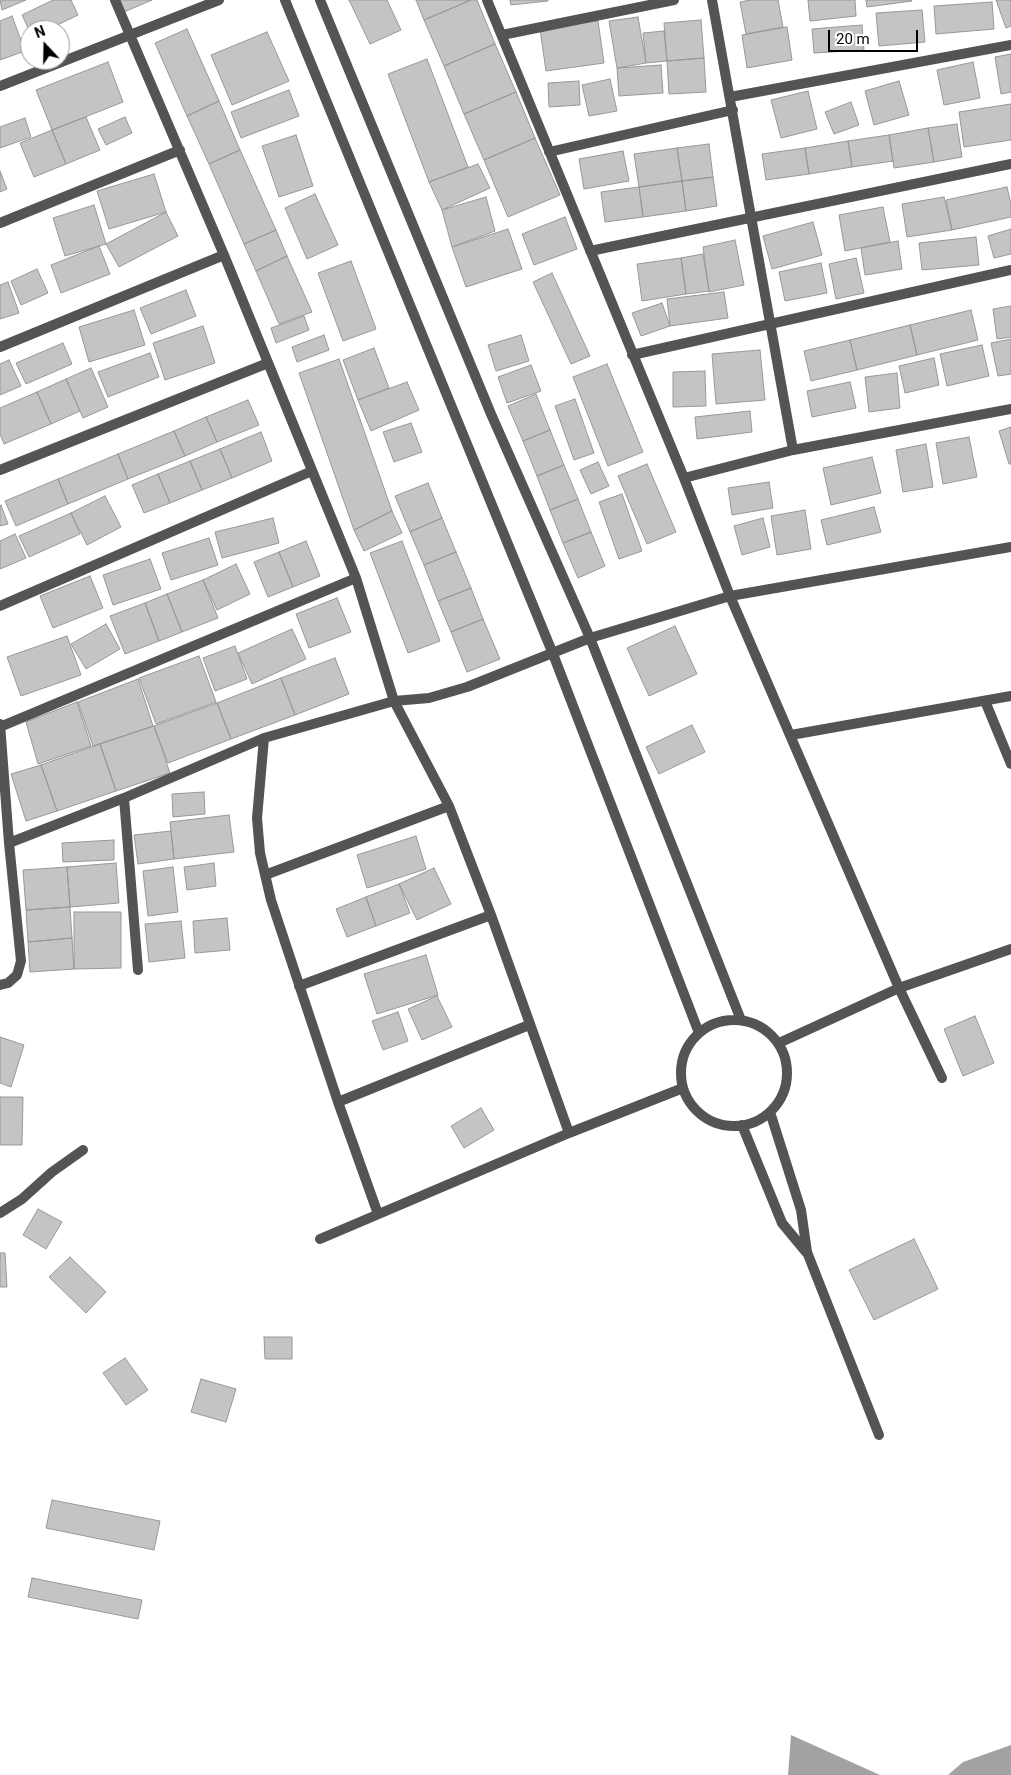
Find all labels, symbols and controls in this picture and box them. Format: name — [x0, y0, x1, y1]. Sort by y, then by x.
north arrow — [20, 20, 70, 70]
scale bar — [831, 20, 921, 52]
text: N — [32, 23, 47, 41]
text: 20 m — [836, 30, 870, 48]

